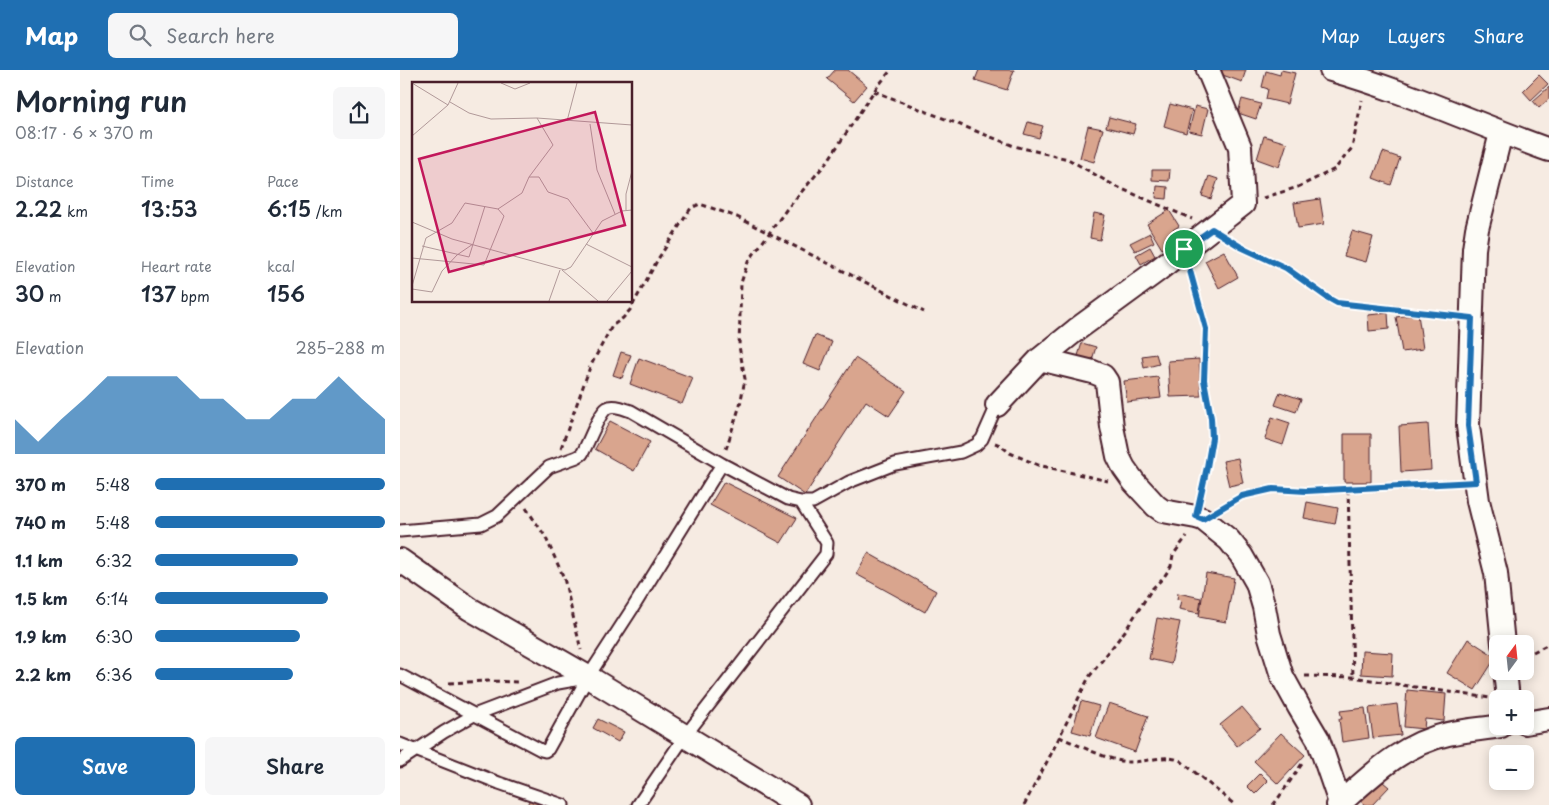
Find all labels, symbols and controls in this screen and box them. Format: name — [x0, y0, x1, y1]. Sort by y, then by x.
search box — [108, 13, 458, 58]
text: Map — [25, 17, 78, 53]
icon: search — [126, 21, 154, 49]
text: Search here — [166, 21, 275, 49]
text: Map — [1321, 22, 1360, 49]
text: Layers — [1388, 22, 1445, 49]
text: Share — [1473, 22, 1524, 49]
text: Morning run — [15, 79, 187, 122]
inset map — [412, 82, 632, 302]
button: share — [333, 87, 385, 139]
text: 08:17 · 6 × 370 m — [15, 120, 153, 144]
text: Distance — [15, 171, 74, 192]
text: Time — [141, 171, 174, 192]
text: Pace — [267, 171, 299, 192]
text: 2.22 — [15, 192, 62, 224]
text: 13:53 — [141, 192, 198, 224]
text: 6:15 — [267, 192, 311, 224]
text: km — [62, 201, 88, 222]
text: /km — [311, 201, 343, 222]
pin — [1163, 228, 1205, 270]
icon: arrive — [1170, 235, 1198, 263]
text: Elevation — [15, 256, 75, 277]
text: Heart rate — [141, 256, 212, 277]
text: kcal — [267, 256, 295, 277]
text: 30 — [15, 277, 44, 309]
text: 137 — [141, 277, 176, 309]
text: 156 — [267, 277, 305, 309]
text: m — [44, 286, 62, 307]
text: bpm — [176, 286, 210, 307]
text: Elevation — [15, 335, 84, 359]
text: 285–288 m — [296, 335, 385, 359]
text: 370 m — [15, 472, 66, 496]
text: 5:48 — [95, 472, 130, 496]
text: 740 m — [15, 510, 66, 534]
text: 5:48 — [95, 510, 130, 534]
text: 1.1 km — [15, 548, 63, 572]
text: 6:32 — [95, 548, 132, 572]
text: 1.5 km — [15, 586, 68, 610]
text: 6:14 — [95, 586, 129, 610]
text: 1.9 km — [15, 624, 67, 648]
text: 6:30 — [95, 624, 133, 648]
north arrow — [1489, 635, 1534, 680]
map controls — [1489, 635, 1534, 790]
text: 2.2 km — [15, 662, 71, 686]
text: 6:36 — [95, 662, 133, 686]
button: + — [1489, 690, 1534, 735]
button: Save — [15, 737, 195, 795]
button: Share — [205, 737, 385, 795]
button: − — [1489, 745, 1534, 790]

